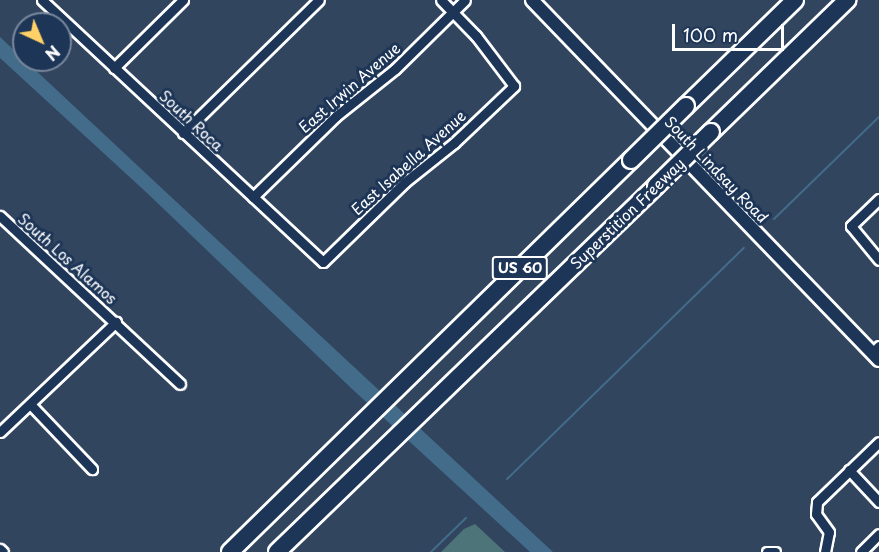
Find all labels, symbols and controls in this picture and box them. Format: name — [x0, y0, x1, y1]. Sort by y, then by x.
north arrow — [12, 12, 72, 72]
scale bar — [675, 12, 788, 50]
text: 100 m — [683, 21, 738, 48]
street label: East Irwin Avenue — [294, 38, 404, 136]
text: N — [40, 40, 66, 67]
street label: South Roca — [156, 86, 228, 154]
street label: East Isabella Avenue — [348, 106, 468, 218]
street label: South Lindsay Road — [661, 111, 773, 227]
street label: Superstition Freeway — [566, 154, 688, 272]
street label: South Los Alamos — [14, 208, 122, 308]
road number: US 60 — [492, 257, 548, 279]

